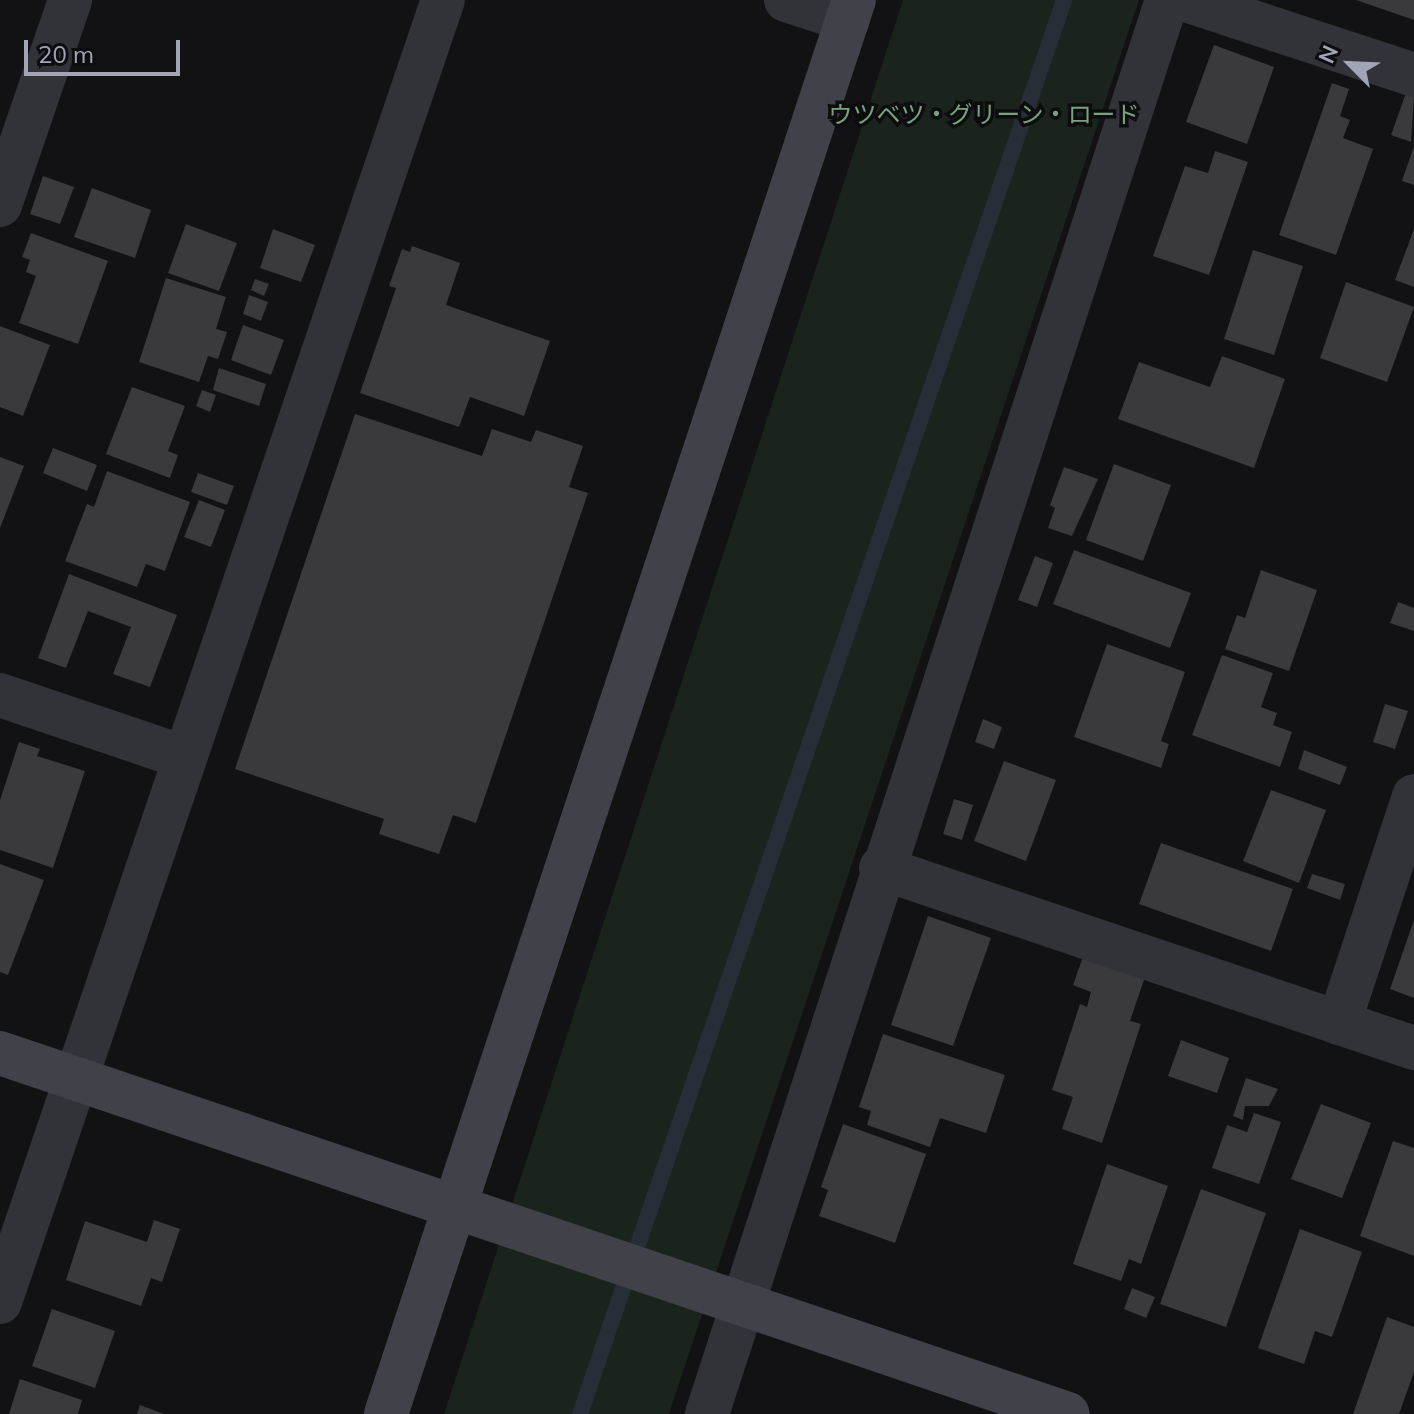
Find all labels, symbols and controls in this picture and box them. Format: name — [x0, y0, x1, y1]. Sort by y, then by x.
scale bar — [28, 24, 184, 74]
north arrow — [1310, 24, 1390, 104]
text: 20 m — [38, 39, 94, 69]
text: N — [1312, 41, 1344, 68]
park label: ウツベツ・グリーン・ロード — [828, 101, 1140, 129]

